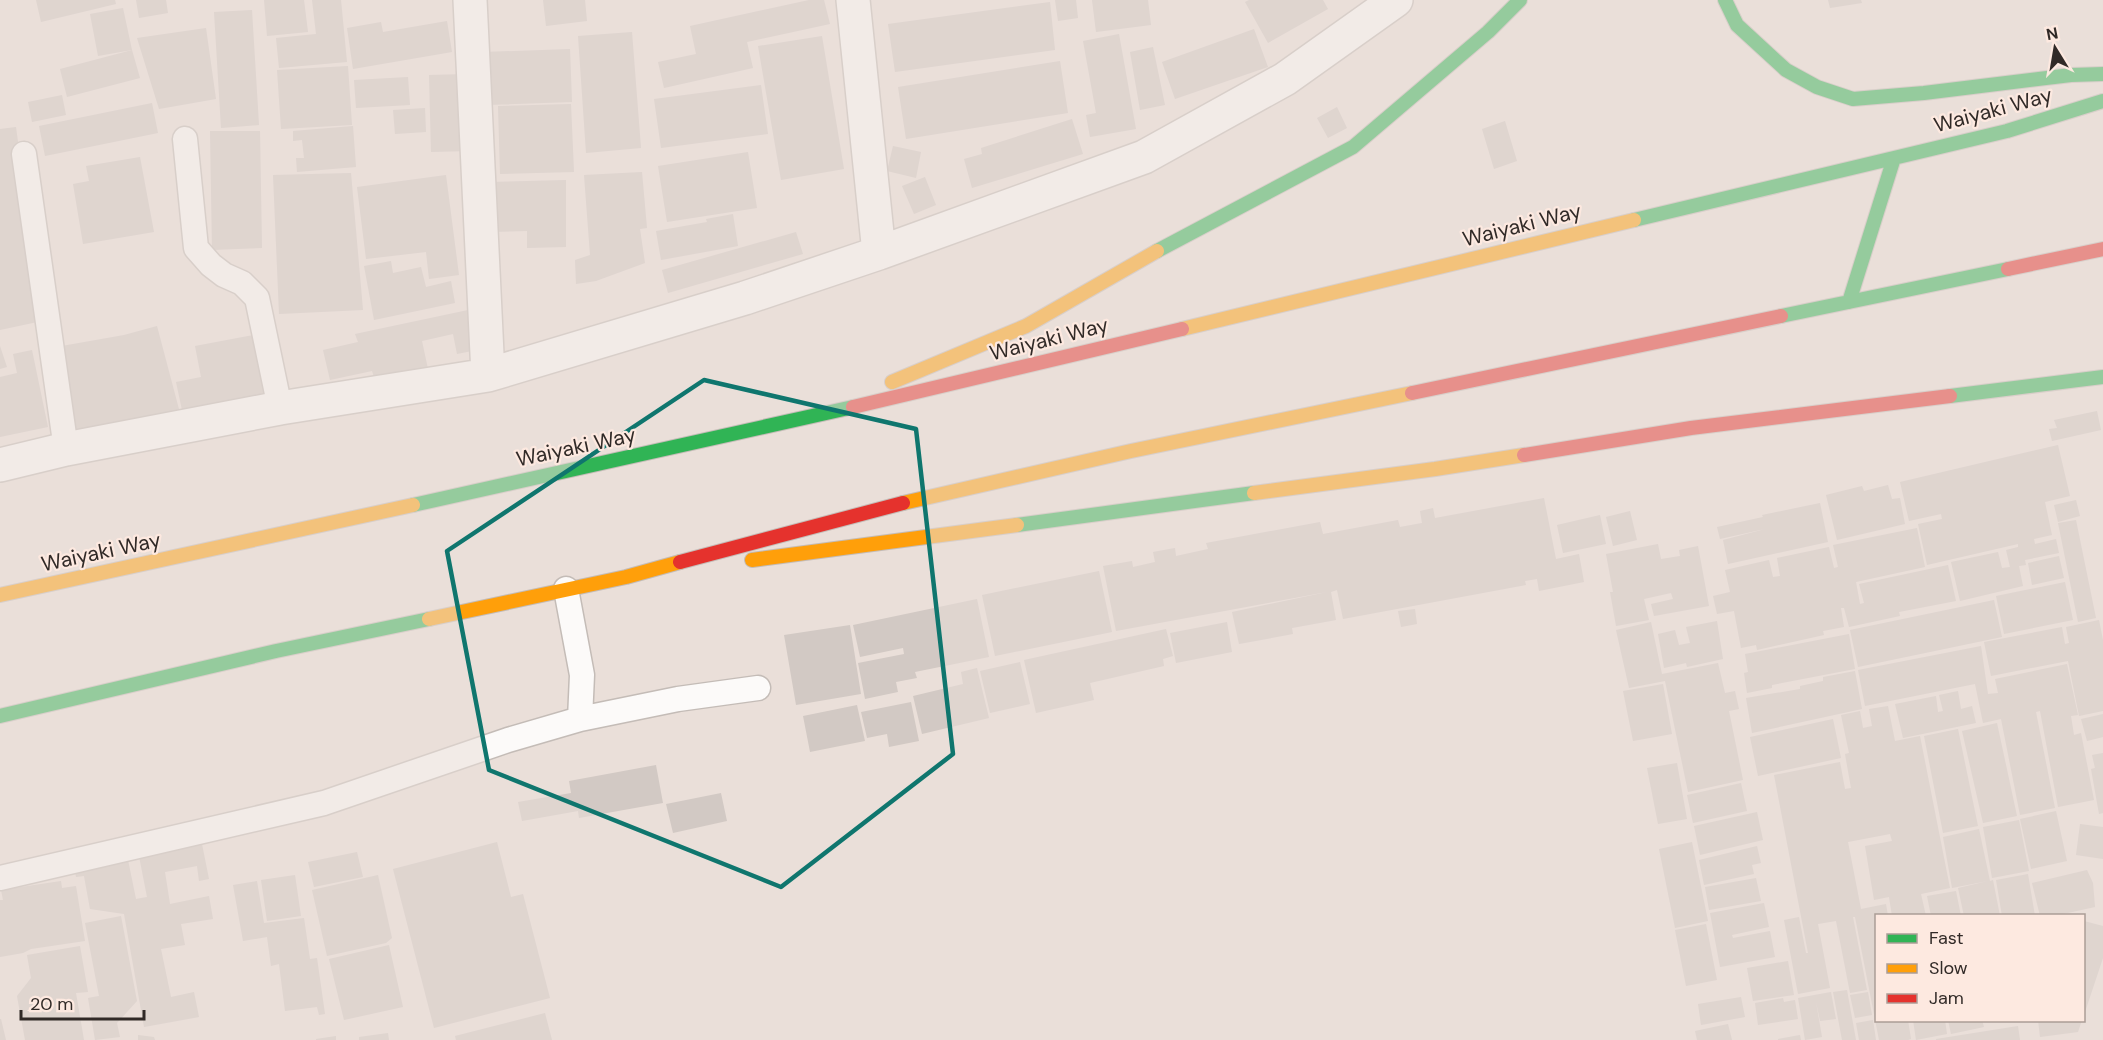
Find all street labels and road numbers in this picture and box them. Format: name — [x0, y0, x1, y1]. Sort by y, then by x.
street label: Waiyaki Way — [1931, 81, 2056, 139]
street label: Waiyaki Way — [1460, 197, 1585, 253]
street label: Waiyaki Way — [987, 311, 1112, 367]
street label: Waiyaki Way — [514, 421, 639, 473]
street label: Waiyaki Way — [39, 526, 164, 578]

